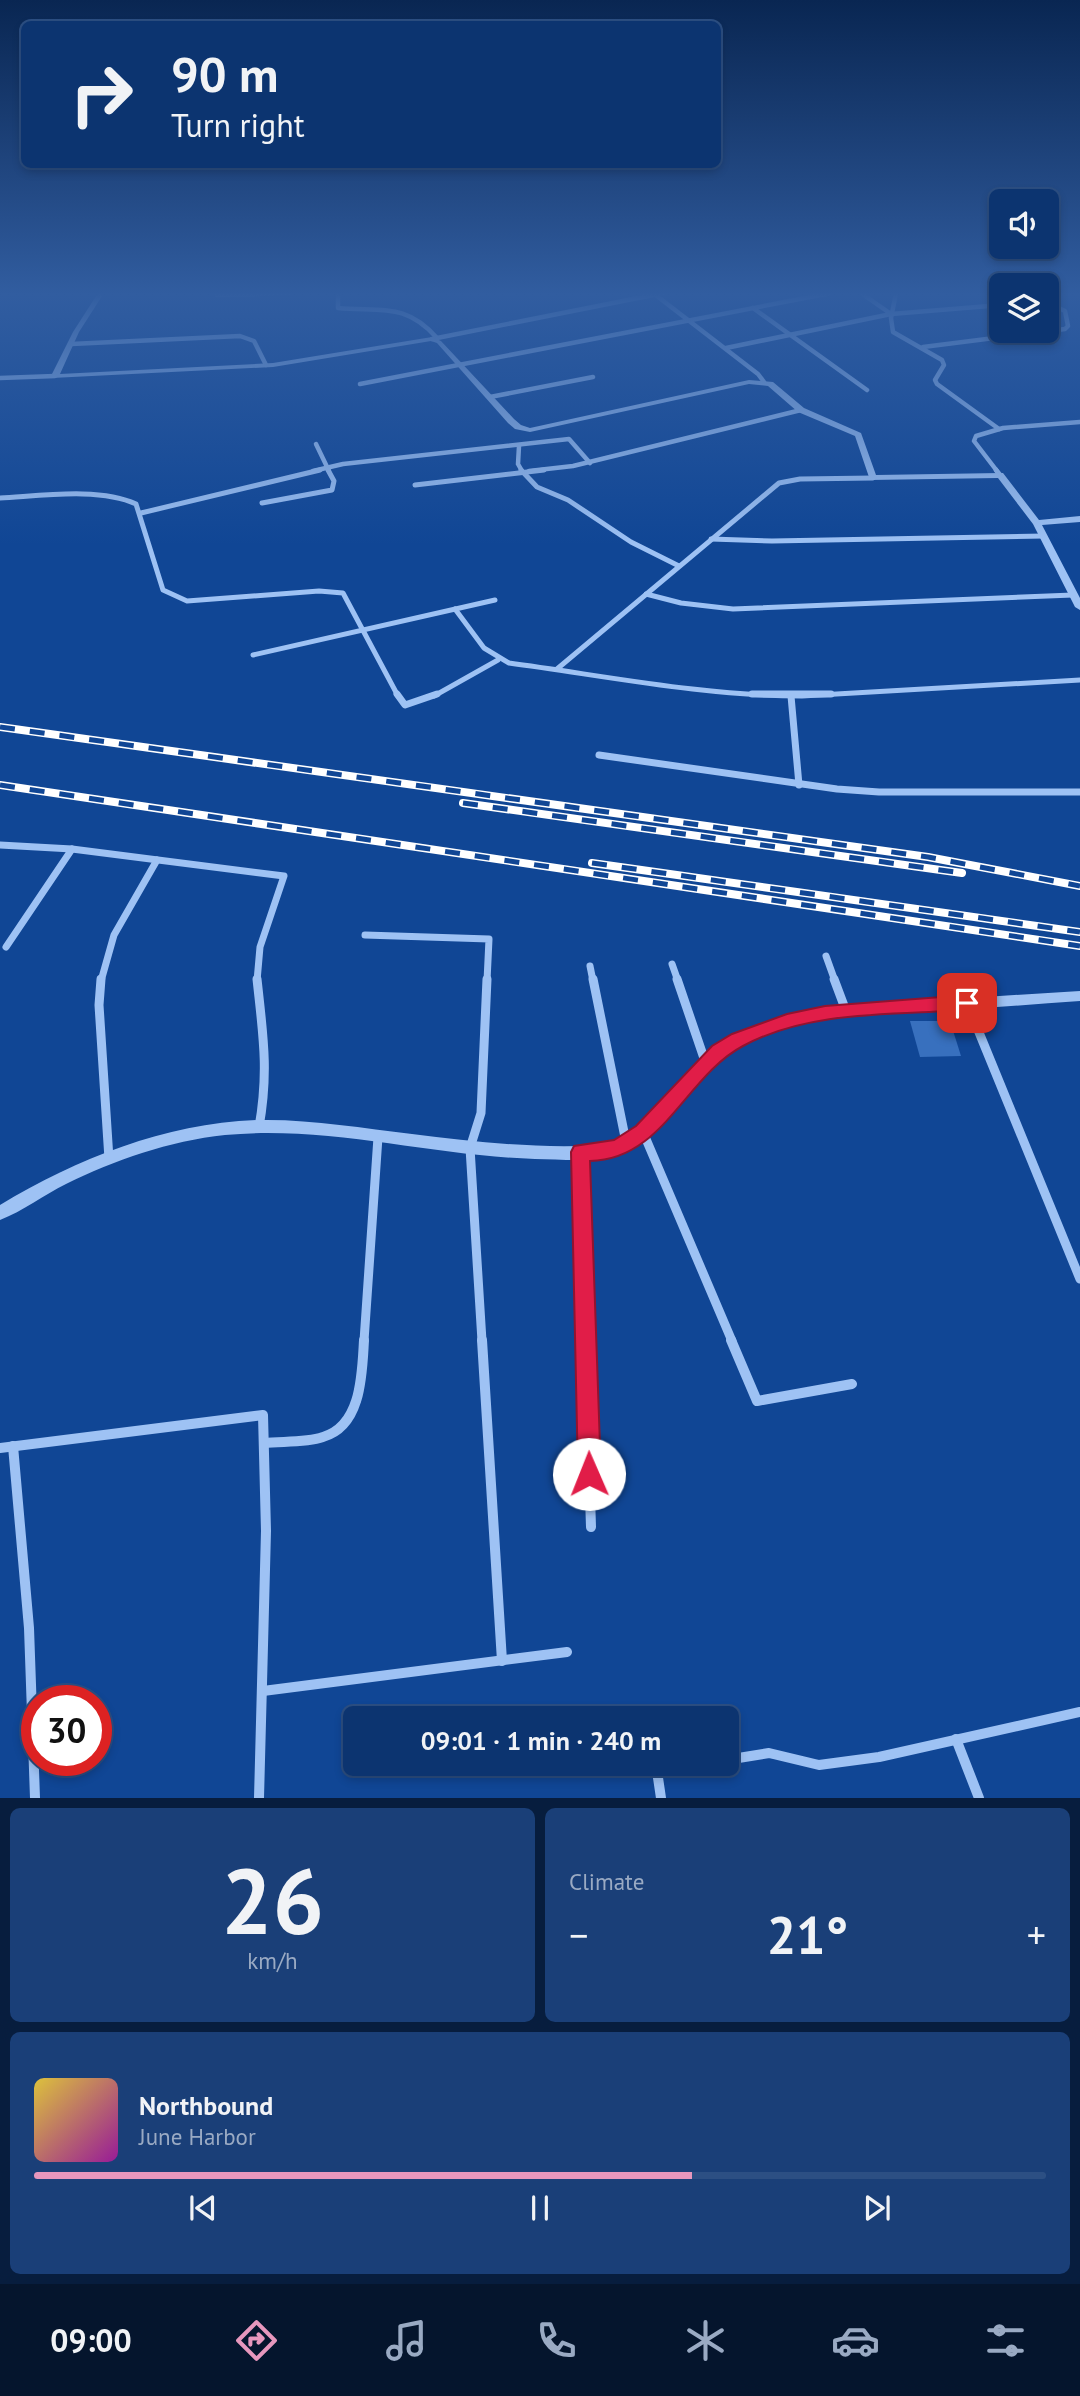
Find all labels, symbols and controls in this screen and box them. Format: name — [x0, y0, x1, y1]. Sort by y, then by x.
text: 90 m — [171, 42, 278, 106]
icon: right — [56, 49, 147, 140]
text: Turn right — [171, 104, 305, 146]
map controls — [989, 189, 1059, 343]
button: sound — [989, 189, 1059, 259]
button: layers — [989, 273, 1059, 343]
pin — [937, 973, 997, 1033]
icon: arrive — [948, 984, 986, 1022]
position arrow — [552, 1437, 626, 1511]
speed limit sign: 30 — [21, 1685, 112, 1776]
text: 09:01 · 1 min · 240 m — [421, 1724, 661, 1757]
text: 26 — [221, 1841, 324, 1959]
text: Climate — [569, 1867, 644, 1896]
text: 21° — [767, 1901, 848, 1968]
text: − — [569, 1910, 588, 1959]
text: + — [1027, 1910, 1046, 1959]
text: km/h — [247, 1946, 298, 1975]
text: Northbound — [139, 2089, 273, 2122]
text: June Harbor — [139, 2122, 256, 2151]
icon: previous — [184, 2189, 222, 2227]
icon: pause — [521, 2189, 559, 2227]
icon: next — [858, 2189, 896, 2227]
icon: directions — [232, 2316, 281, 2365]
icon: music — [382, 2316, 431, 2365]
icon: phone — [532, 2316, 581, 2365]
icon: climate — [681, 2316, 730, 2365]
icon: car — [831, 2316, 880, 2365]
icon: filters — [981, 2316, 1030, 2365]
text: 09:00 — [50, 2319, 132, 2361]

